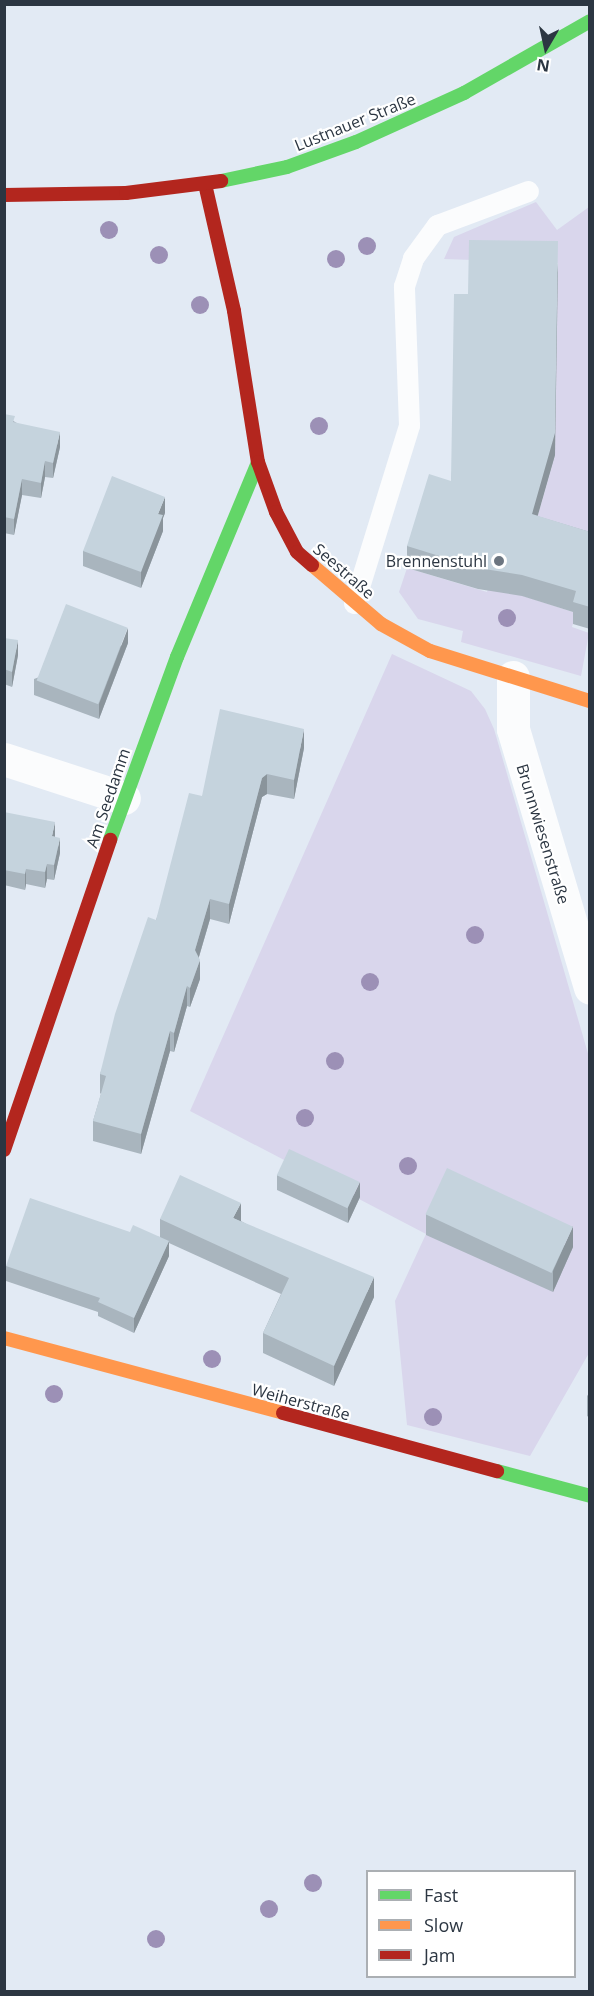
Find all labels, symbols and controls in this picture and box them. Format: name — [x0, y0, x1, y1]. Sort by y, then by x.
north arrow — [516, 18, 576, 78]
text: N — [535, 54, 551, 78]
street label: Lustnauer Straße — [292, 89, 418, 155]
street label: Seestraße — [310, 539, 378, 603]
place label: Brennenstuhl — [386, 551, 487, 571]
marker: Brennenstuhl — [492, 554, 506, 568]
street label: Am Seedamm — [82, 746, 134, 850]
street label: Brunnwiesenstraße — [512, 761, 574, 907]
street label: Weiherstraße — [250, 1380, 352, 1424]
legend — [366, 1870, 576, 1978]
text: Fast — [424, 1883, 458, 1907]
text: Slow — [424, 1913, 463, 1937]
text: Jam — [424, 1943, 456, 1967]

